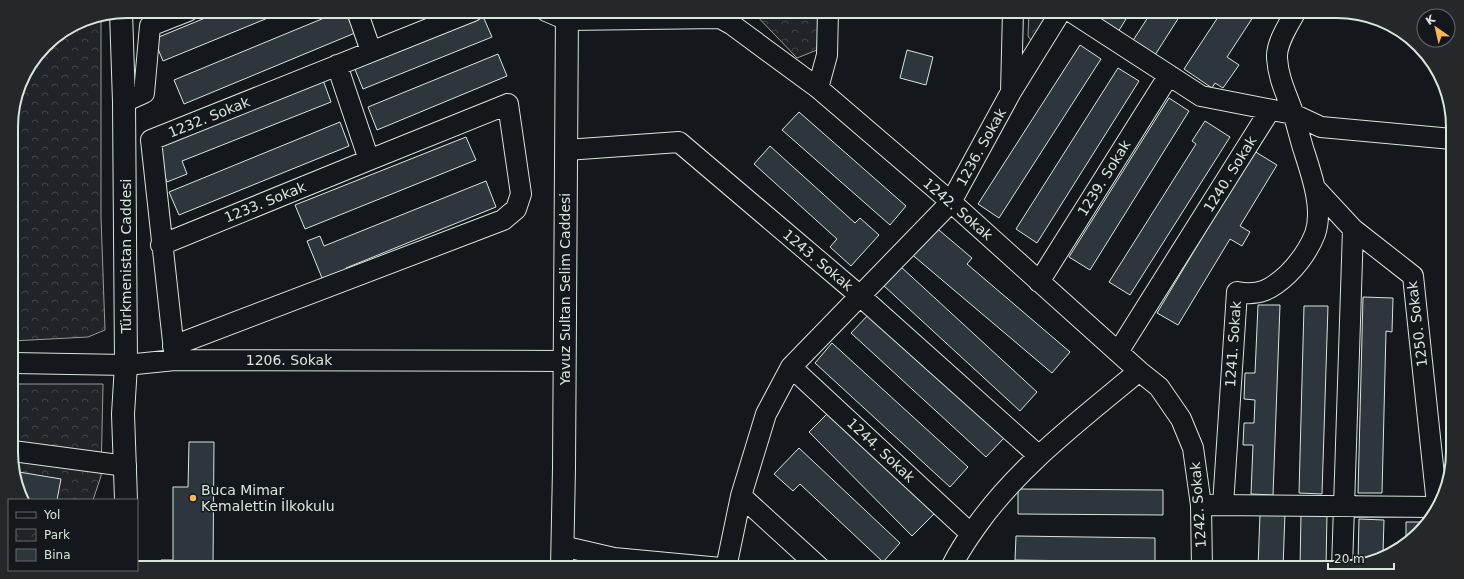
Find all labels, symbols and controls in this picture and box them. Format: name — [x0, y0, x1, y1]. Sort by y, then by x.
north arrow — [1416, 8, 1456, 48]
text: K — [1424, 12, 1438, 28]
street label: 1232. Sokak — [166, 93, 253, 141]
street label: 1236. Sokak — [953, 105, 1009, 189]
street label: 1240. Sokak — [1200, 132, 1260, 215]
street label: 1239. Sokak — [1074, 136, 1134, 219]
street label: 1242. Sokak — [920, 175, 997, 244]
street label: 1233. Sokak — [222, 178, 309, 226]
street label: Türkmenistan Caddesi — [118, 179, 134, 335]
street label: Yavuz Sultan Selim Caddesi — [557, 193, 573, 386]
street label: 1243. Sokak — [780, 226, 857, 295]
street label: 1250. Sokak — [1404, 279, 1430, 368]
street label: 1241. Sokak — [1222, 299, 1244, 388]
street label: 1206. Sokak — [246, 352, 333, 368]
street label: 1244. Sokak — [844, 415, 919, 486]
street label: 1242. Sokak — [1187, 460, 1209, 549]
place label: Buca Mimar Kemalettin İlkokulu — [201, 482, 335, 514]
marker: Buca Mimar Kemalettin İlkokulu — [188, 493, 198, 503]
legend — [8, 499, 138, 571]
text: Yol — [43, 508, 60, 522]
text: Park — [44, 528, 70, 542]
scale bar — [1328, 545, 1394, 571]
text: Bina — [44, 548, 71, 562]
text: 20 m — [1334, 552, 1365, 566]

